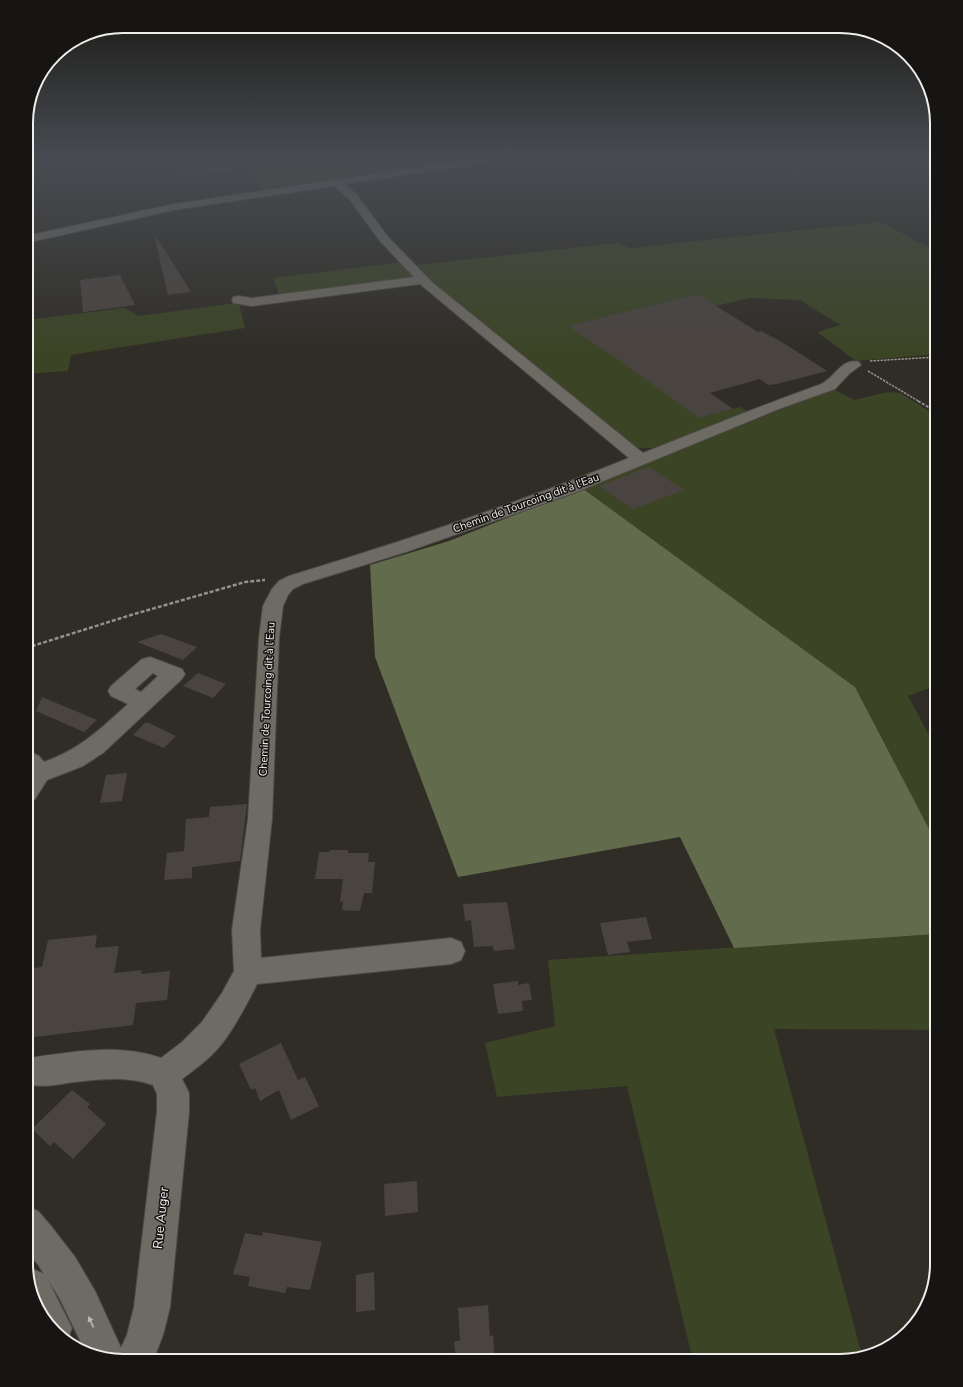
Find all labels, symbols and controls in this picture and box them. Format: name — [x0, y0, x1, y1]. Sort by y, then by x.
street label: Chemin de Tourcoing dit à l'Eau — [451, 470, 601, 536]
street label: Chemin de Tourcoing dit à l'Eau — [255, 621, 279, 777]
street label: Rue Auger — [149, 1186, 173, 1250]
one-way arrow — [88, 1316, 94, 1327]

